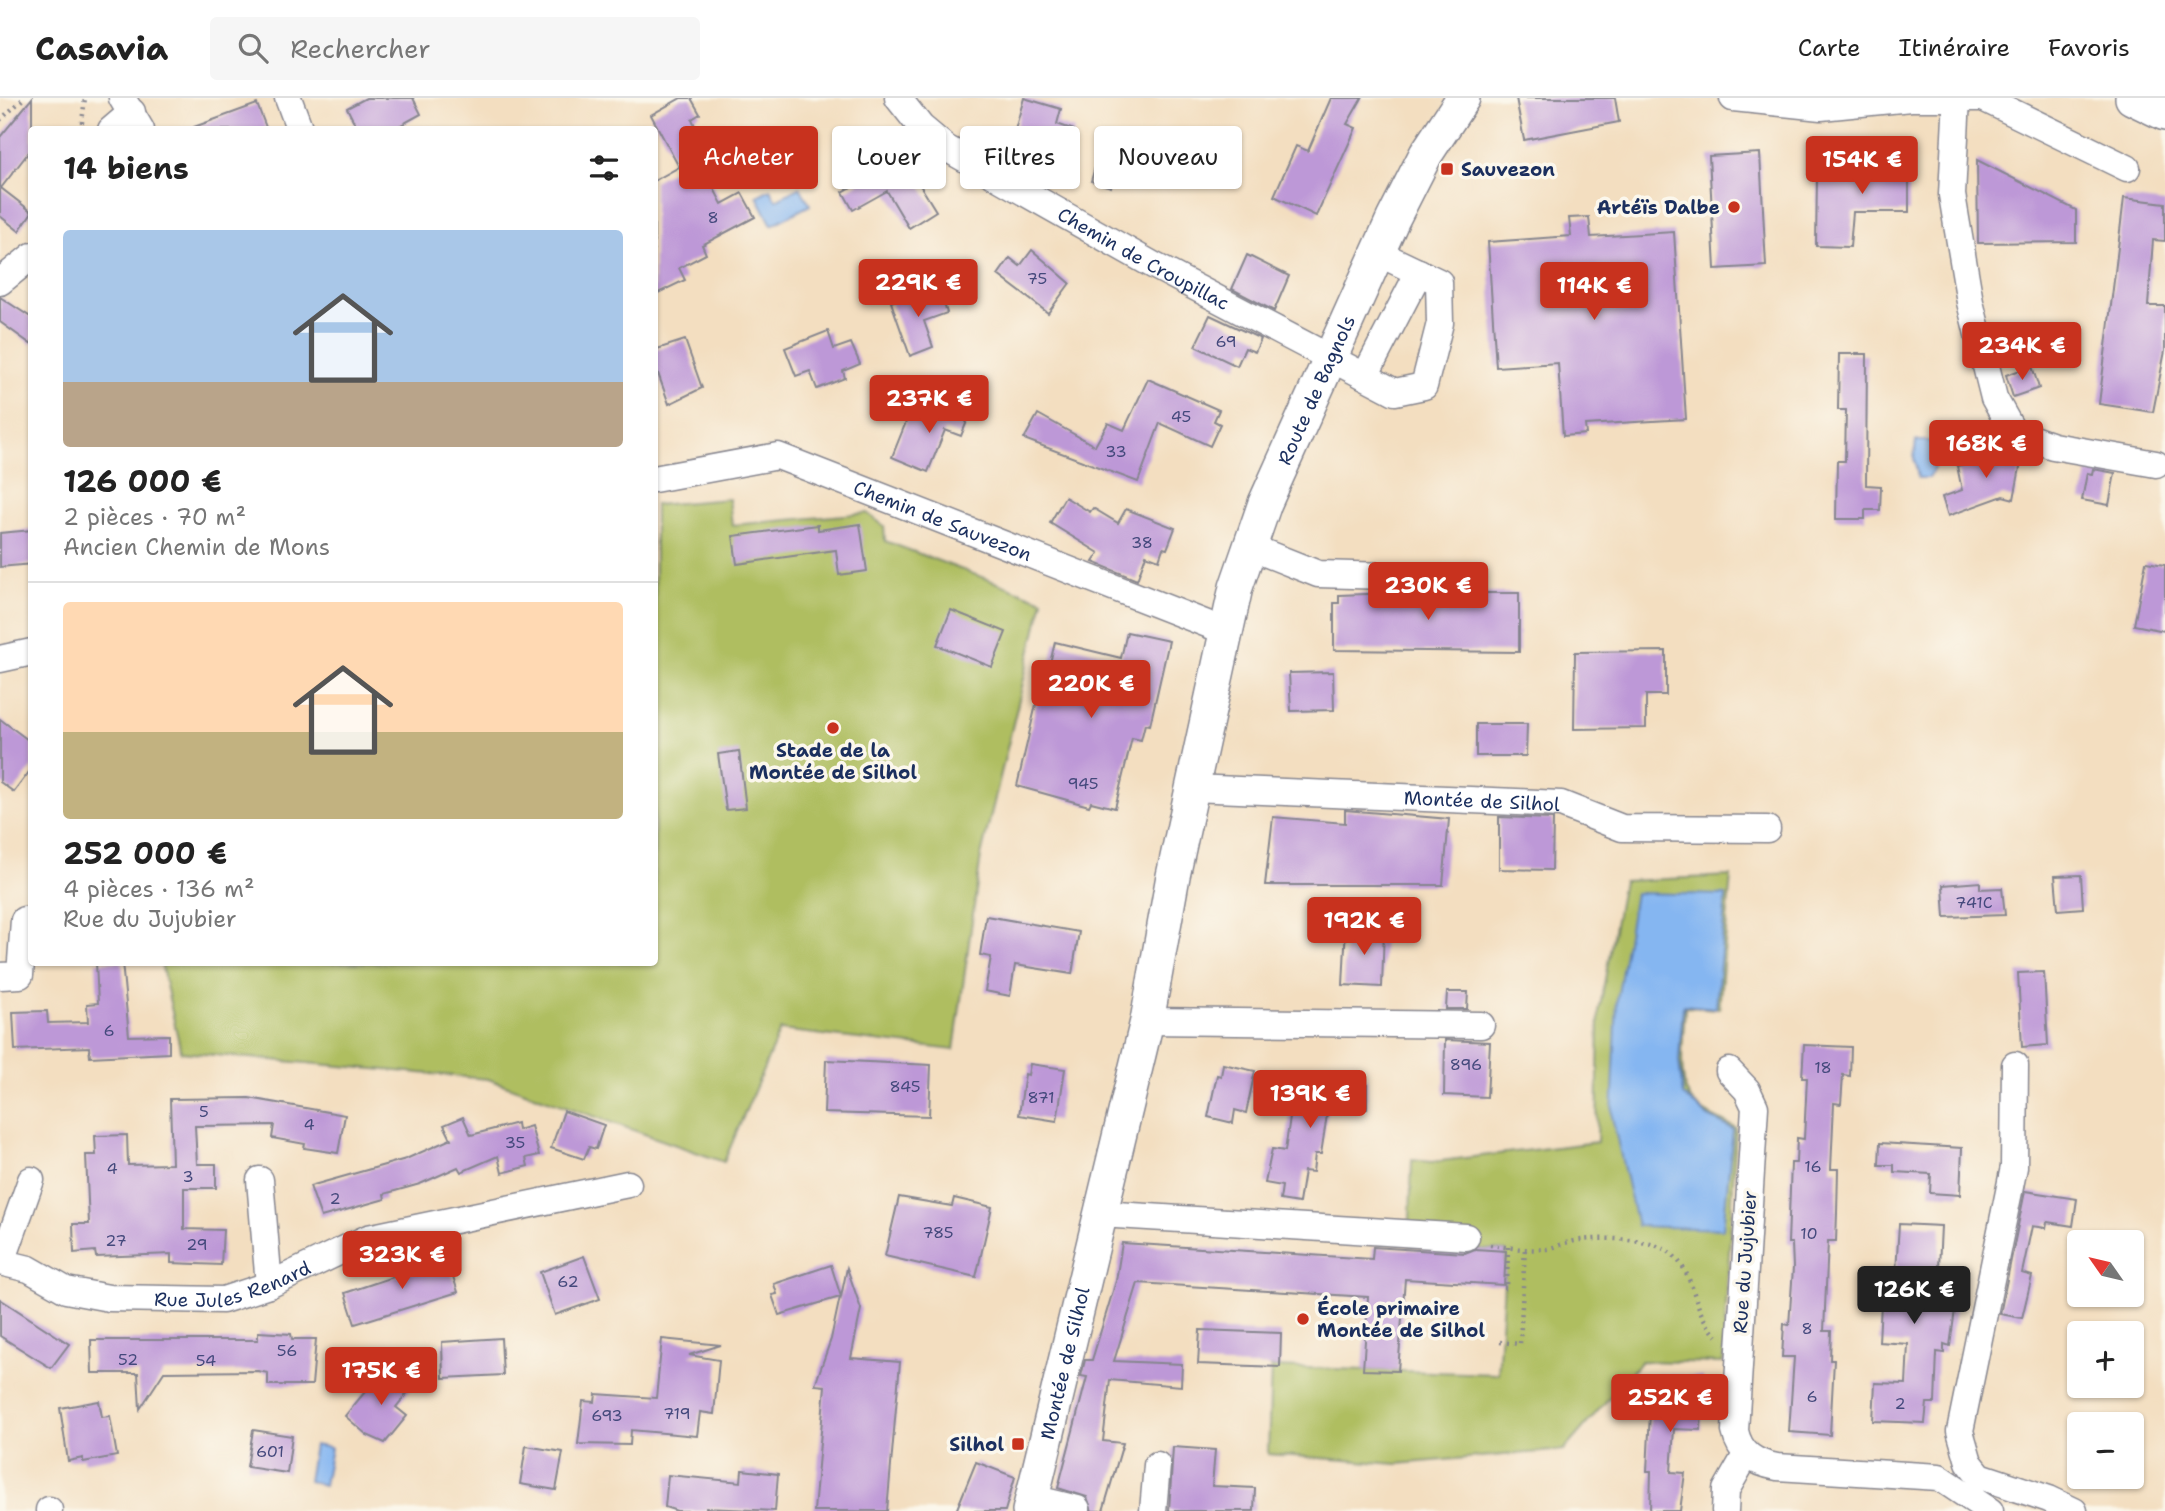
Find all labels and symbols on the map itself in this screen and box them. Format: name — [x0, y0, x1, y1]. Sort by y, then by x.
pin: 154K € — [1805, 136, 1919, 196]
place label: Sauvezon — [1461, 157, 1555, 182]
marker: Sauvezon — [1439, 161, 1455, 177]
place label: Artéïs Dalbe — [1597, 195, 1720, 220]
marker: Artéïs Dalbe — [1726, 199, 1742, 215]
street label: Chemin de Croupillac — [1053, 201, 1234, 315]
house number: 8 — [707, 207, 719, 228]
pin: 229K € — [861, 260, 975, 319]
pin: 114K € — [1537, 262, 1651, 322]
house number: 75 — [1027, 268, 1047, 289]
street label: Route de Bagnols — [1271, 311, 1361, 469]
pin: 234K € — [1965, 322, 2079, 382]
house number: 69 — [1215, 331, 1237, 352]
pin: 237K € — [872, 376, 986, 435]
house number: 45 — [1171, 406, 1191, 427]
pin: 168K € — [1929, 420, 2043, 480]
house number: 33 — [1105, 441, 1127, 462]
street label: Chemin de Sauvezon — [850, 474, 1035, 567]
house number: 38 — [1131, 532, 1153, 553]
pin: 230K € — [1371, 562, 1485, 622]
pin: 220K € — [1034, 660, 1148, 720]
marker: Stade de la Montée de Silhol — [825, 720, 841, 736]
place label: Stade de la Montée de Silhol — [749, 738, 917, 785]
house number: 945 — [1067, 773, 1099, 794]
street label: Montée de Silhol — [1403, 785, 1561, 816]
house number: 741C — [1955, 892, 1993, 913]
pin: 192K € — [1307, 898, 1421, 957]
house number: 6 — [103, 1020, 115, 1041]
house number: 896 — [1450, 1054, 1482, 1075]
house number: 18 — [1814, 1057, 1832, 1078]
pin: 139K € — [1253, 1070, 1367, 1130]
house number: 845 — [889, 1076, 921, 1097]
house number: 871 — [1027, 1087, 1055, 1108]
house number: 5 — [199, 1101, 209, 1122]
house number: 4 — [303, 1114, 315, 1135]
house number: 35 — [505, 1132, 525, 1153]
house number: 16 — [1804, 1156, 1822, 1177]
house number: 4 — [106, 1158, 118, 1179]
house number: 3 — [182, 1166, 194, 1187]
house number: 2 — [329, 1188, 341, 1209]
street label: Rue du Jujubier — [1728, 1190, 1762, 1334]
house number: 785 — [922, 1222, 954, 1243]
house number: 10 — [1800, 1223, 1818, 1244]
house number: 27 — [105, 1230, 127, 1251]
north arrow — [2067, 1230, 2144, 1307]
pin: 323K € — [345, 1232, 459, 1291]
house number: 29 — [186, 1234, 208, 1255]
street label: Rue Jules Renard — [154, 1255, 314, 1313]
pin: 126K € — [1857, 1266, 1971, 1326]
house number: 62 — [557, 1271, 579, 1292]
street label: Montée de Silhol — [1034, 1284, 1095, 1442]
place label: École primaire Montée de Silhol — [1317, 1295, 1485, 1343]
marker: École primaire Montée de Silhol — [1295, 1311, 1311, 1327]
house number: 8 — [1801, 1318, 1813, 1339]
house number: 56 — [277, 1340, 297, 1361]
pin: 175K € — [324, 1348, 438, 1407]
house number: 52 — [118, 1349, 138, 1370]
house number: 54 — [196, 1350, 216, 1371]
pin: 252K € — [1613, 1374, 1727, 1434]
house number: 6 — [1806, 1386, 1818, 1407]
house number: 2 — [1894, 1393, 1906, 1414]
house number: 719 — [663, 1403, 691, 1424]
house number: 693 — [591, 1405, 623, 1426]
place label: Silhol — [949, 1432, 1004, 1457]
marker: Silhol — [1010, 1436, 1026, 1452]
house number: 601 — [256, 1441, 284, 1462]

